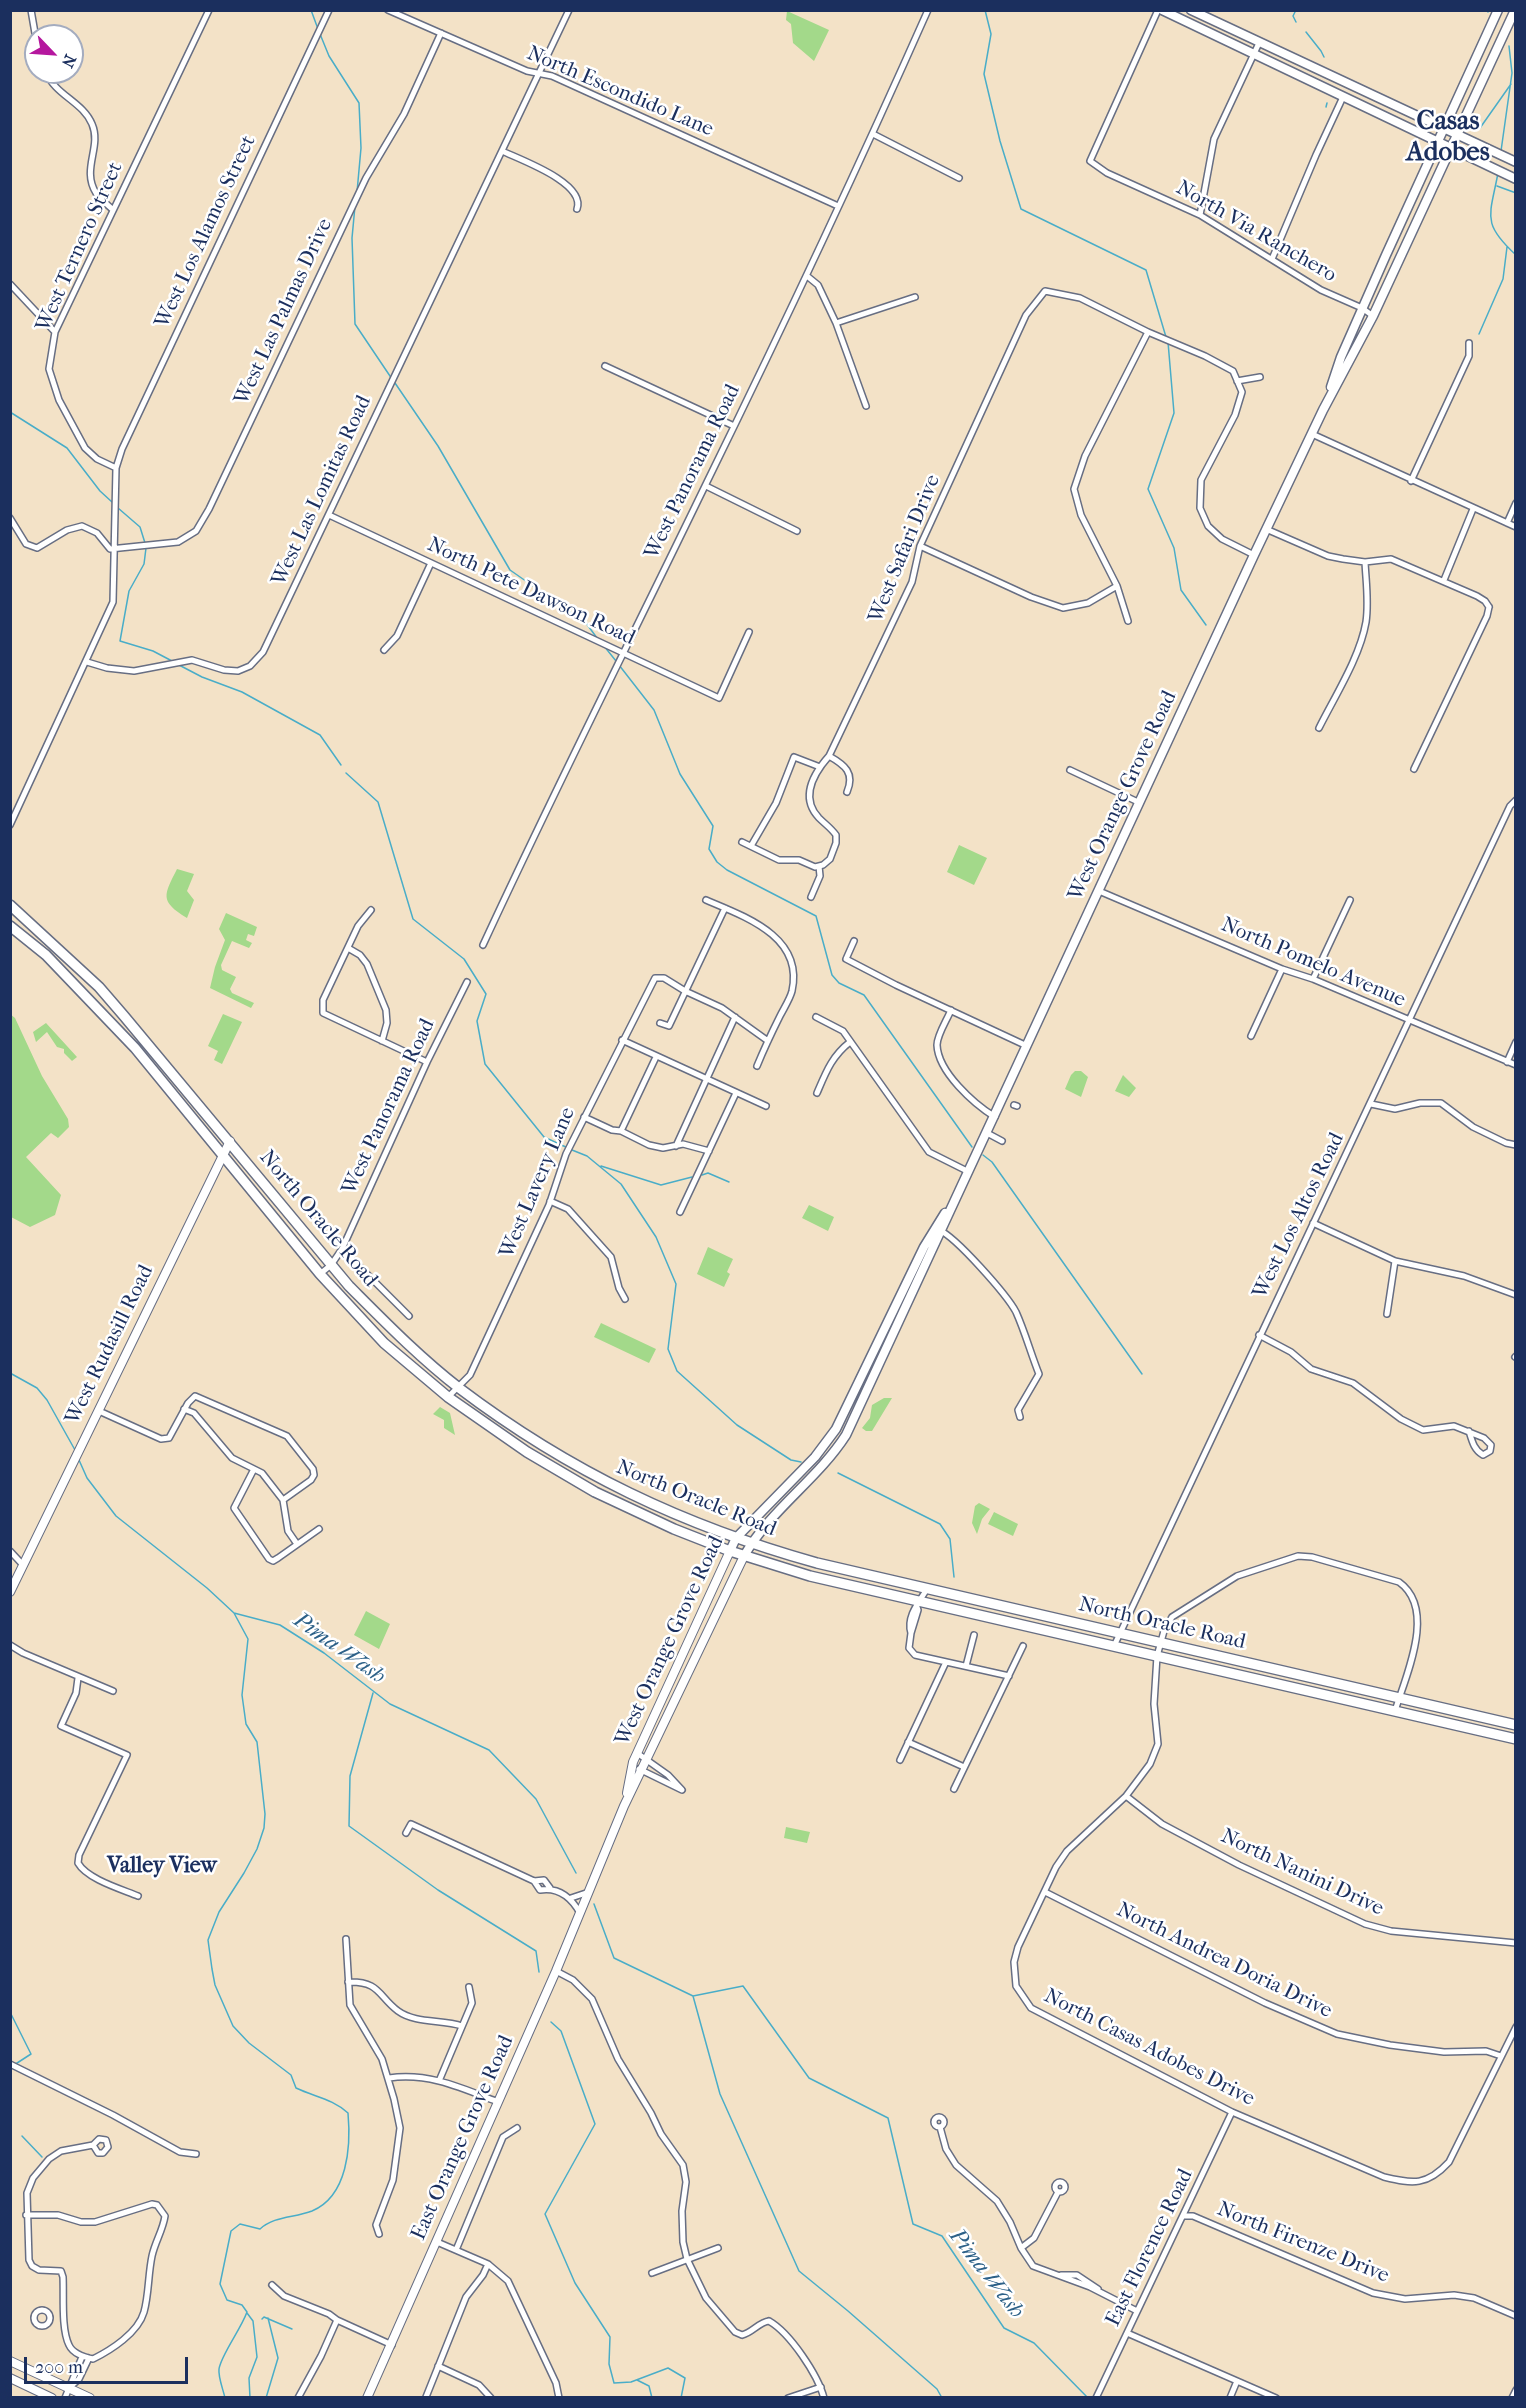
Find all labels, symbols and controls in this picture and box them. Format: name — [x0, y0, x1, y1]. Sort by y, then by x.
north arrow — [24, 24, 84, 84]
street label: North Escondido Lane — [523, 41, 717, 143]
text: N — [58, 51, 80, 70]
district label: Casas Adobes — [1406, 106, 1490, 169]
street label: West Los Alamos Street — [150, 132, 262, 332]
street label: West Ternero Street — [31, 158, 129, 336]
street label: North Via Ranchero — [1171, 176, 1341, 288]
street label: West Las Palmas Drive — [230, 215, 338, 409]
street label: West Panorama Road — [640, 381, 746, 563]
street label: West Las Lomitas Road — [267, 392, 377, 590]
street label: West Safari Drive — [864, 471, 946, 627]
street label: North Pete Dawson Road — [423, 533, 639, 651]
street label: West Orange Grove Road — [1063, 687, 1183, 905]
street label: North Pomelo Avenue — [1217, 913, 1409, 1013]
street label: West Panorama Road — [337, 1015, 441, 1199]
street label: West Lavery Lane — [495, 1104, 581, 1262]
street label: West Los Altos Road — [1248, 1129, 1350, 1303]
street label: North Oracle Road — [254, 1146, 382, 1292]
street label: West Rudasill Road — [61, 1261, 159, 1429]
street label: North Oracle Road — [612, 1455, 780, 1543]
street label: West Orange Grove Road — [610, 1532, 730, 1750]
street label: North Oracle Road — [1076, 1593, 1248, 1655]
water label: Pima Wash — [288, 1608, 390, 1690]
street label: North Nanini Drive — [1217, 1824, 1387, 1922]
district label: Valley View — [107, 1854, 217, 1880]
street label: North Andrea Doria Drive — [1112, 1898, 1336, 2024]
street label: North Casas Adobes Drive — [1039, 1984, 1259, 2112]
street label: East Orange Grove Road — [406, 2032, 520, 2244]
street label: East Florence Road — [1101, 2165, 1199, 2331]
street label: North Firenze Drive — [1213, 2197, 1393, 2289]
water label: Pima Wash — [943, 2224, 1029, 2324]
scale bar — [27, 2345, 190, 2383]
text: 200 m — [35, 2357, 83, 2378]

